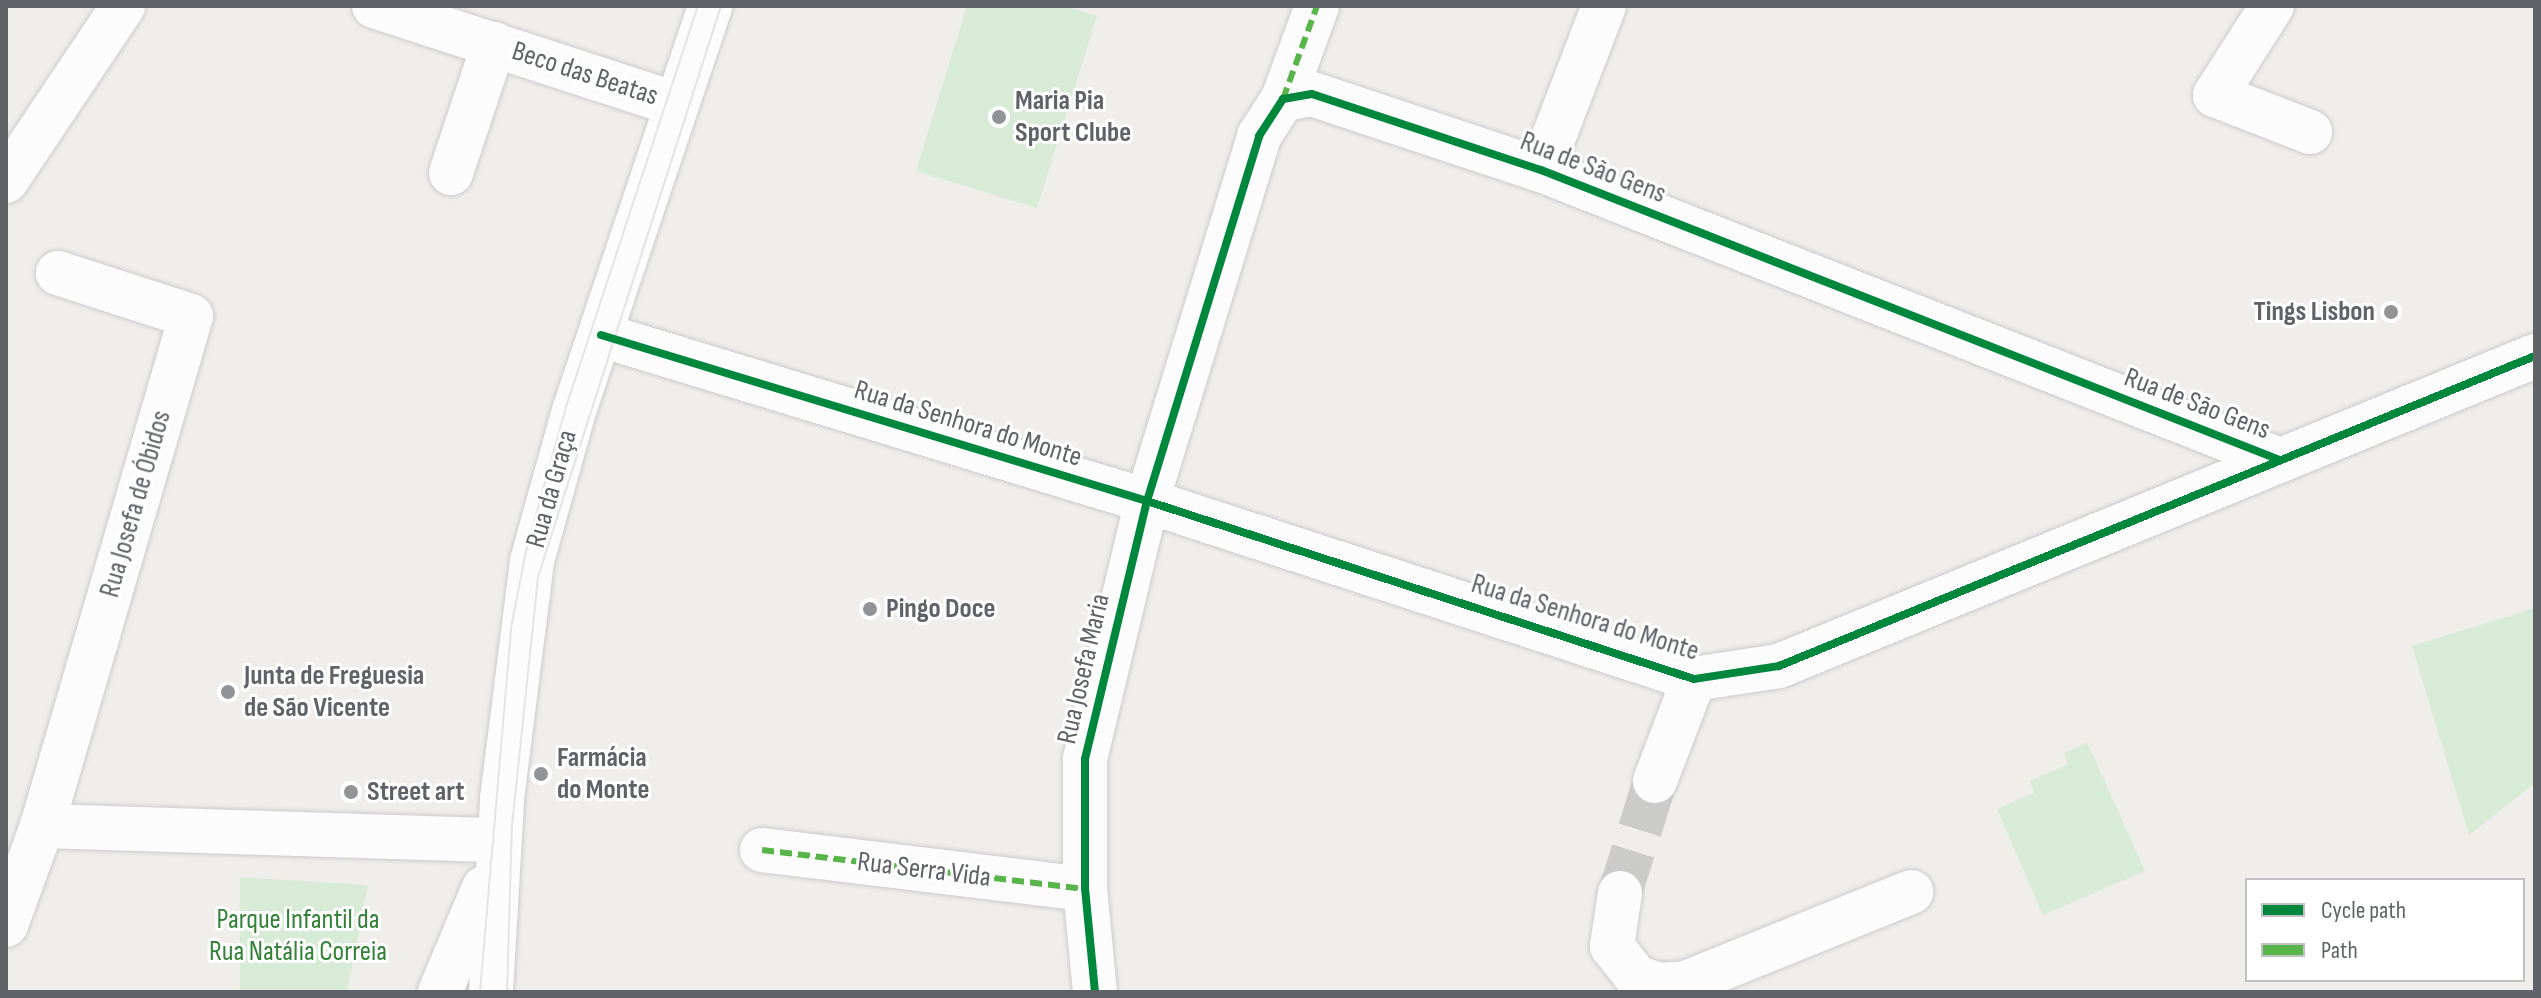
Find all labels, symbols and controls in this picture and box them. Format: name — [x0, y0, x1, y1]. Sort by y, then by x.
street label: Beco das Beatas — [508, 35, 662, 113]
place label: Maria Pia Sport Clube — [1015, 84, 1131, 150]
marker: Maria Pia Sport Clube — [990, 108, 1008, 126]
street label: Rua de São Gens — [1515, 125, 1671, 211]
place label: Tings Lisbon — [2254, 295, 2375, 329]
marker: Tings Lisbon — [2382, 303, 2400, 321]
street label: Rua de São Gens — [2119, 361, 2275, 447]
street label: Rua da Senhora do Monte — [850, 373, 1086, 475]
street label: Rua Josefa de Óbidos — [93, 407, 179, 601]
street label: Rua da Graça — [519, 426, 585, 552]
street label: Rua da Senhora do Monte — [1467, 567, 1703, 669]
street label: Rua Josefa Maria — [1050, 591, 1118, 747]
place label: Pingo Doce — [886, 592, 995, 626]
marker: Pingo Doce — [861, 600, 879, 618]
place label: Junta de Freguesia de São Vicente — [244, 659, 424, 725]
marker: Junta de Freguesia de São Vicente — [219, 683, 237, 701]
place label: Farmácia do Monte — [557, 741, 649, 807]
marker: Farmácia do Monte — [532, 765, 550, 783]
place label: Street art — [367, 775, 464, 809]
marker: Street art — [342, 783, 360, 801]
street label: Rua Serra Vida — [855, 845, 993, 895]
legend — [2245, 878, 2525, 982]
text: Cycle path — [2321, 896, 2406, 925]
park label: Parque Infantil da Rua Natália Correia — [209, 903, 387, 969]
text: Path — [2321, 936, 2358, 965]

